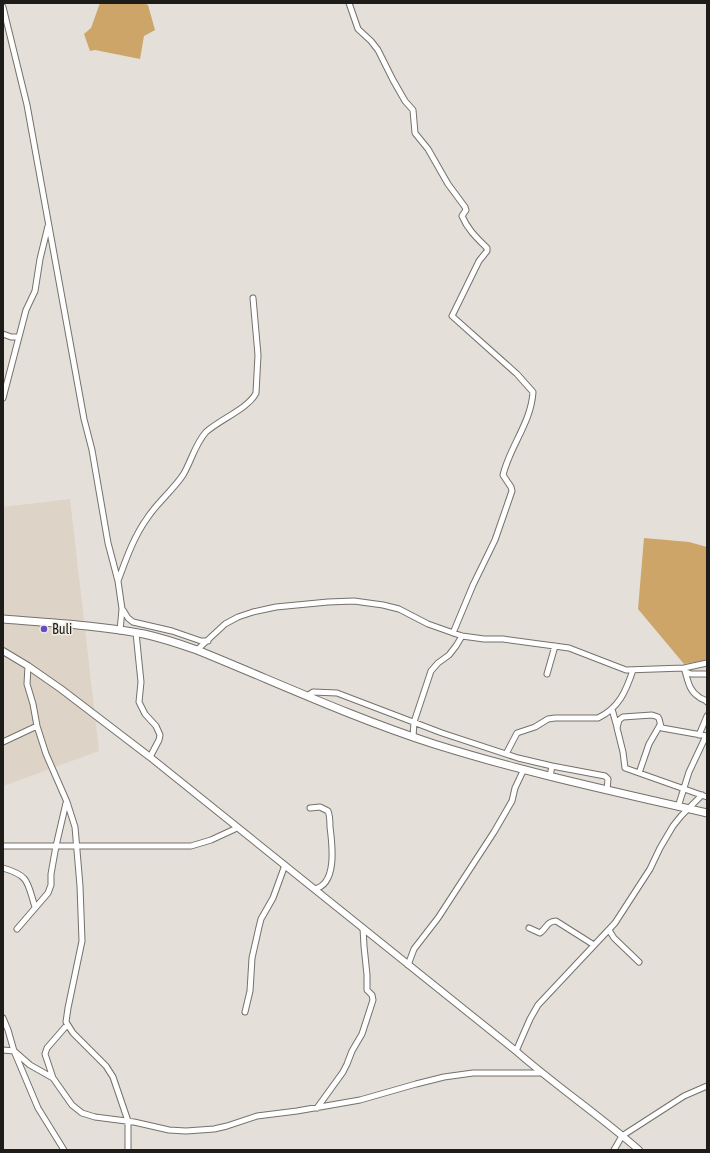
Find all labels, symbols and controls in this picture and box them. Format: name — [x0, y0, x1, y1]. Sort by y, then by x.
place label: Buli — [52, 621, 72, 637]
marker: Buli — [39, 624, 49, 634]

